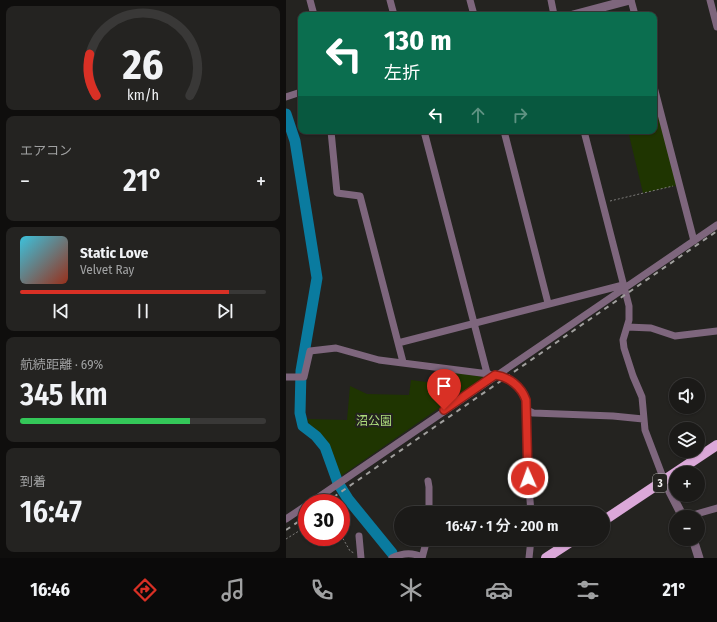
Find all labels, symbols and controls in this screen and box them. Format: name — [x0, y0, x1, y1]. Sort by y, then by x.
text: 130 m — [384, 24, 452, 57]
icon: left — [318, 28, 370, 80]
text: 26 — [121, 40, 164, 90]
text: 左折 — [384, 62, 420, 84]
text: km/h — [127, 87, 159, 104]
icon: left — [425, 104, 447, 126]
icon: ahead — [467, 104, 489, 126]
icon: right — [509, 104, 531, 126]
text: エアコン — [20, 143, 72, 158]
text: 21° — [123, 163, 163, 199]
text: − — [20, 168, 30, 195]
text: + — [256, 168, 266, 195]
text: Static Love — [80, 244, 148, 262]
text: Velvet Ray — [80, 262, 134, 277]
icon: previous — [50, 300, 72, 322]
icon: pause — [132, 300, 154, 322]
icon: next — [214, 300, 236, 322]
text: 航続距離 · 69% — [20, 357, 103, 372]
pin — [427, 369, 461, 410]
icon: arrive — [433, 375, 455, 397]
text: 345 km — [20, 377, 108, 413]
map controls — [669, 378, 705, 546]
button: sound — [669, 378, 705, 414]
park label: 沼公園 — [356, 414, 392, 428]
button: layers — [669, 422, 705, 458]
position arrow — [507, 457, 549, 499]
button: + — [669, 466, 705, 502]
text: 到着 — [20, 474, 46, 489]
road number: 3 — [653, 474, 667, 492]
text: 16:47 — [20, 494, 82, 530]
speed limit sign: 30 — [298, 494, 350, 546]
button: − — [669, 510, 705, 546]
text: 16:47 · 1 分 · 200 m — [446, 517, 558, 535]
icon: directions — [131, 576, 159, 604]
icon: music — [219, 576, 247, 604]
icon: phone — [308, 576, 336, 604]
icon: climate — [397, 576, 425, 604]
icon: car — [485, 576, 513, 604]
icon: filters — [574, 576, 602, 604]
text: 16:46 — [30, 579, 70, 601]
text: 21° — [663, 579, 687, 601]

